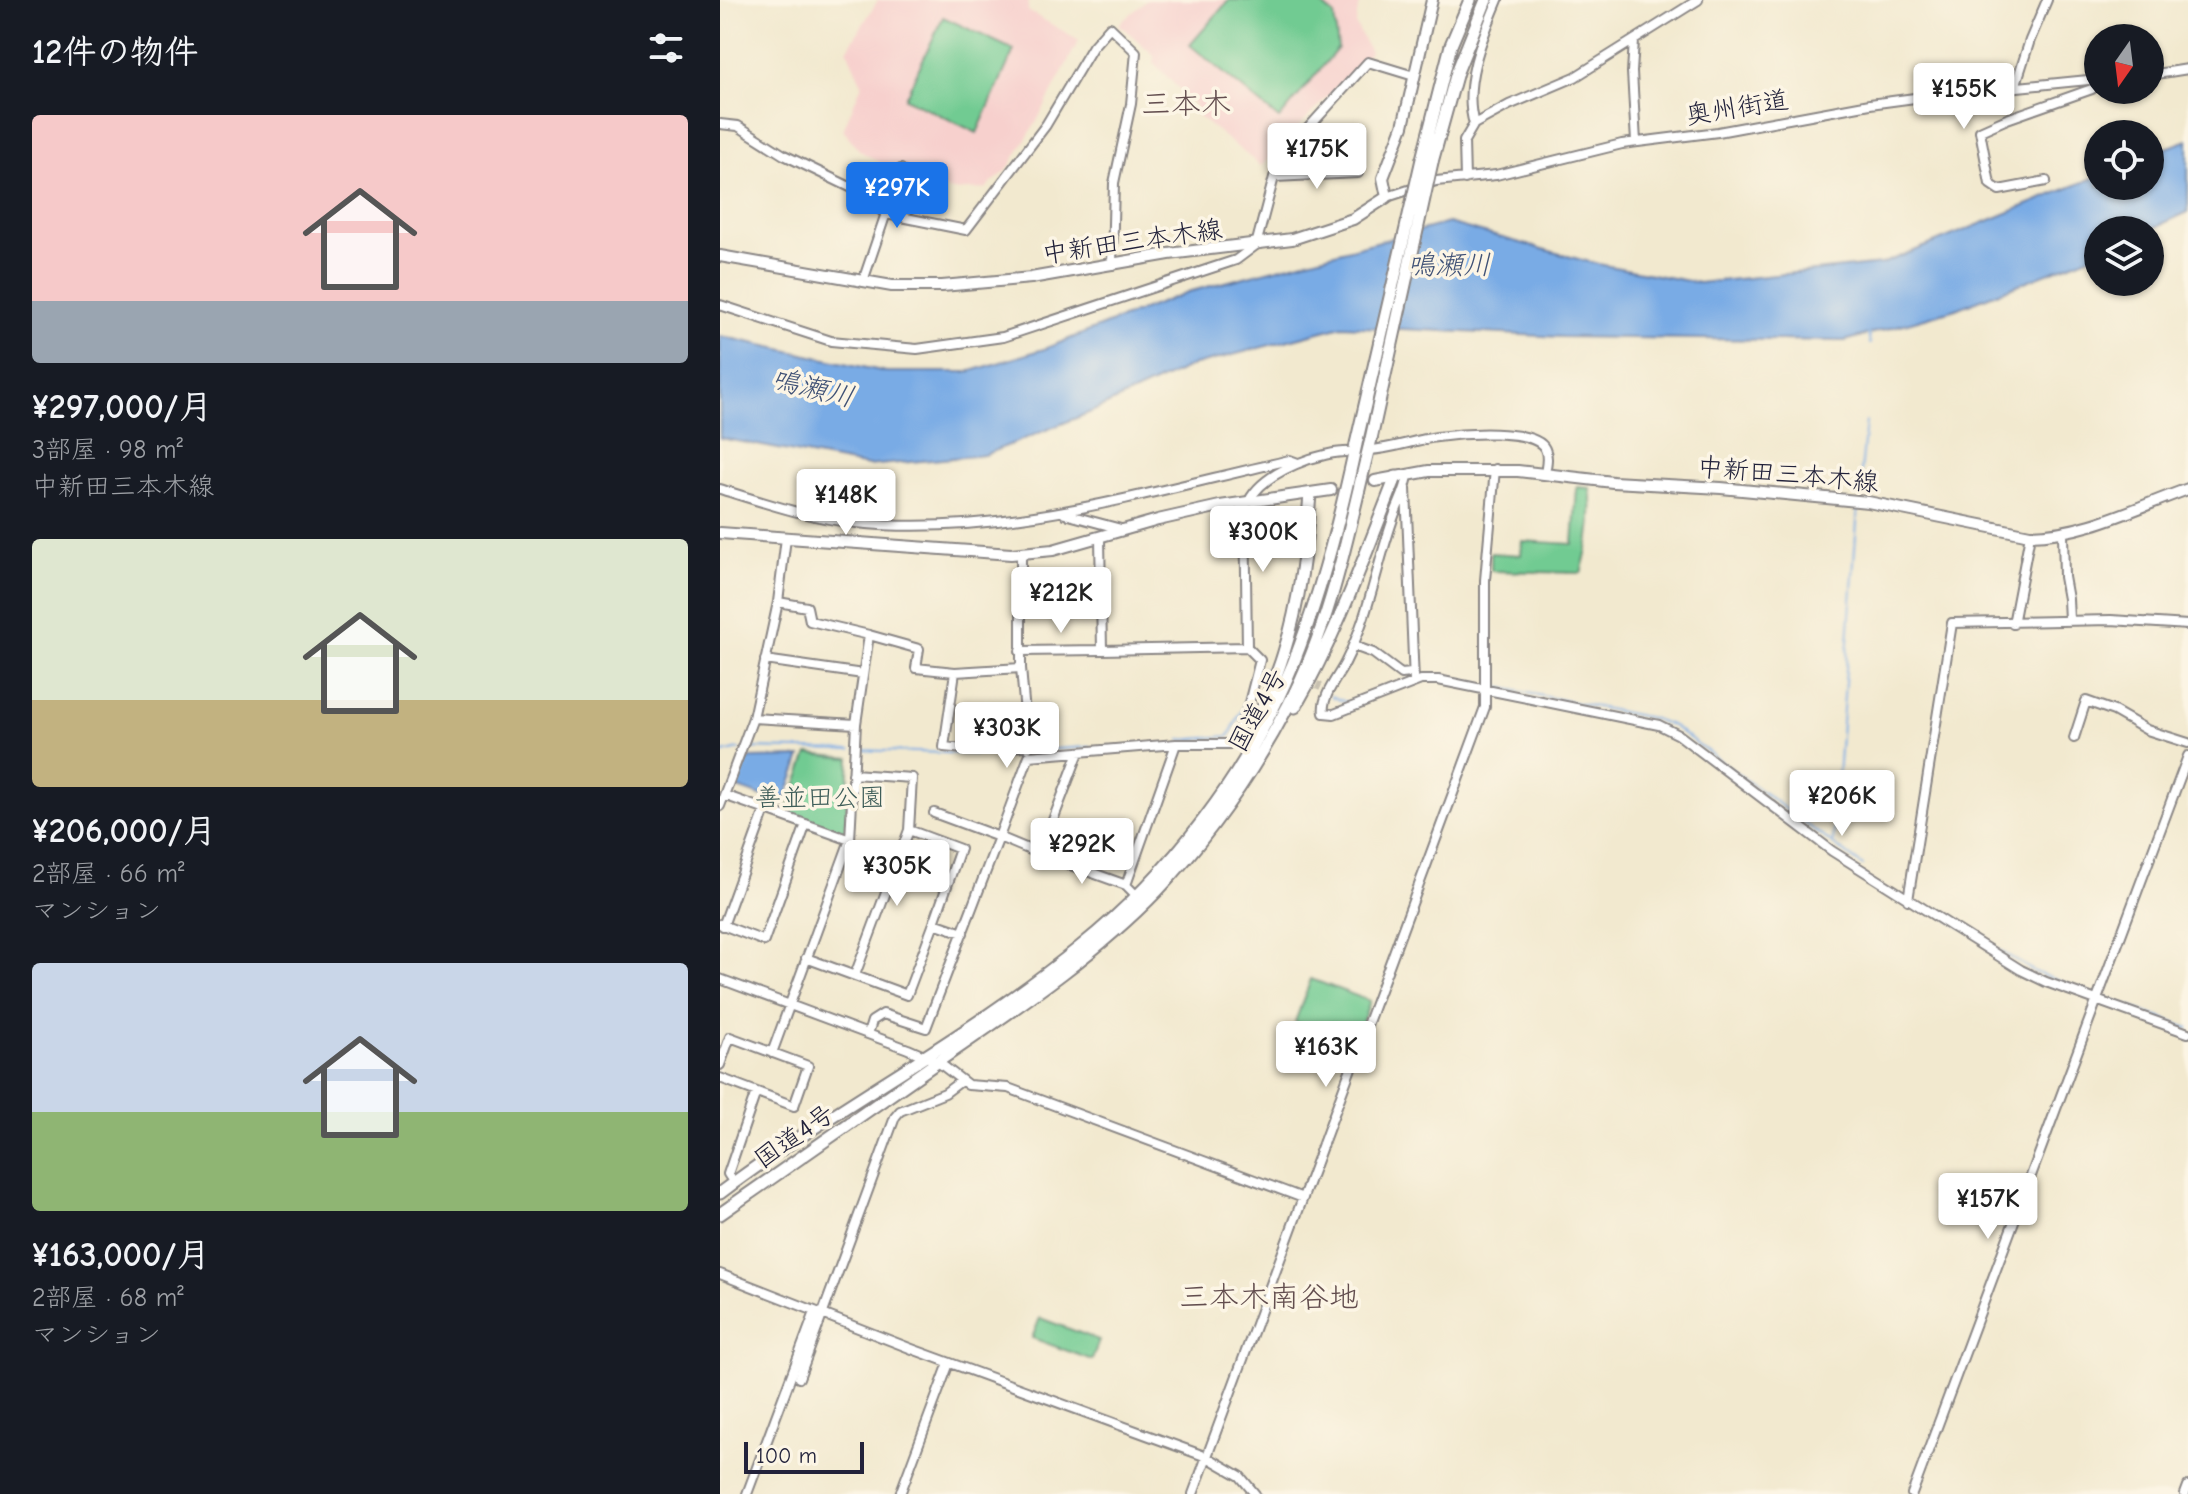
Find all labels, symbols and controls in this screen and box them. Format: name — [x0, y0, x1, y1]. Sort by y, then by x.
north arrow — [2084, 24, 2164, 104]
map controls — [2084, 24, 2164, 296]
icon: filters — [644, 26, 688, 70]
text: 12件の物件 — [32, 32, 198, 72]
pin: ¥155K — [1908, 63, 2020, 131]
text: ¥155K — [1931, 74, 1997, 104]
street label: 奥州街道 — [1683, 85, 1791, 131]
district label: 三本木 — [1141, 87, 1231, 122]
button: locate — [2084, 120, 2164, 200]
pin: ¥175K — [1261, 123, 1373, 191]
text: ¥175K — [1285, 134, 1349, 164]
pin: ¥297K — [841, 162, 953, 230]
icon: home — [288, 167, 432, 311]
text: ¥297K — [864, 173, 930, 203]
street label: 中新田三本木線 — [1040, 214, 1224, 270]
button: layers — [2084, 216, 2164, 296]
water label: 鳴瀬川 — [1407, 249, 1491, 281]
water label: 鳴瀬川 — [768, 362, 857, 414]
text: ¥297,000/月 — [32, 387, 212, 427]
text: 3部屋 · 98 m² — [32, 435, 183, 465]
street label: 中新田三本木線 — [1696, 452, 1880, 498]
pin: ¥148K — [790, 469, 902, 537]
text: 中新田三本木線 — [32, 472, 214, 502]
text: ¥148K — [815, 480, 877, 510]
pin: ¥300K — [1207, 506, 1319, 574]
text: ¥300K — [1228, 517, 1298, 547]
pin: ¥212K — [1005, 567, 1117, 635]
text: ¥212K — [1029, 578, 1093, 608]
icon: home — [288, 591, 432, 735]
street label: 国道4号 — [1223, 664, 1293, 757]
pin: ¥303K — [951, 702, 1063, 770]
text: ¥303K — [973, 713, 1041, 743]
pin: ¥206K — [1786, 770, 1898, 838]
text: ¥206K — [1808, 781, 1876, 811]
park label: 善並田公園 — [755, 783, 885, 813]
text: ¥206,000/月 — [32, 811, 217, 851]
pin: ¥292K — [1026, 818, 1138, 886]
text: ¥292K — [1049, 829, 1115, 859]
pin: ¥305K — [841, 840, 953, 908]
text: ¥305K — [863, 851, 931, 881]
text: 2部屋 · 66 m² — [32, 859, 184, 889]
text: マンション — [32, 896, 161, 926]
icon: home — [288, 1015, 432, 1159]
pin: ¥163K — [1270, 1021, 1382, 1089]
text: ¥163K — [1294, 1032, 1358, 1062]
street label: 国道4号 — [749, 1099, 840, 1175]
pin: ¥157K — [1932, 1173, 2044, 1241]
text: ¥157K — [1956, 1184, 2020, 1214]
text: ¥163,000/月 — [32, 1235, 210, 1275]
district label: 三本木南谷地 — [1179, 1280, 1359, 1315]
text: 2部屋 · 68 m² — [32, 1283, 184, 1313]
text: マンション — [32, 1320, 161, 1350]
scale bar — [744, 1438, 864, 1474]
text: 100 m — [756, 1443, 817, 1469]

